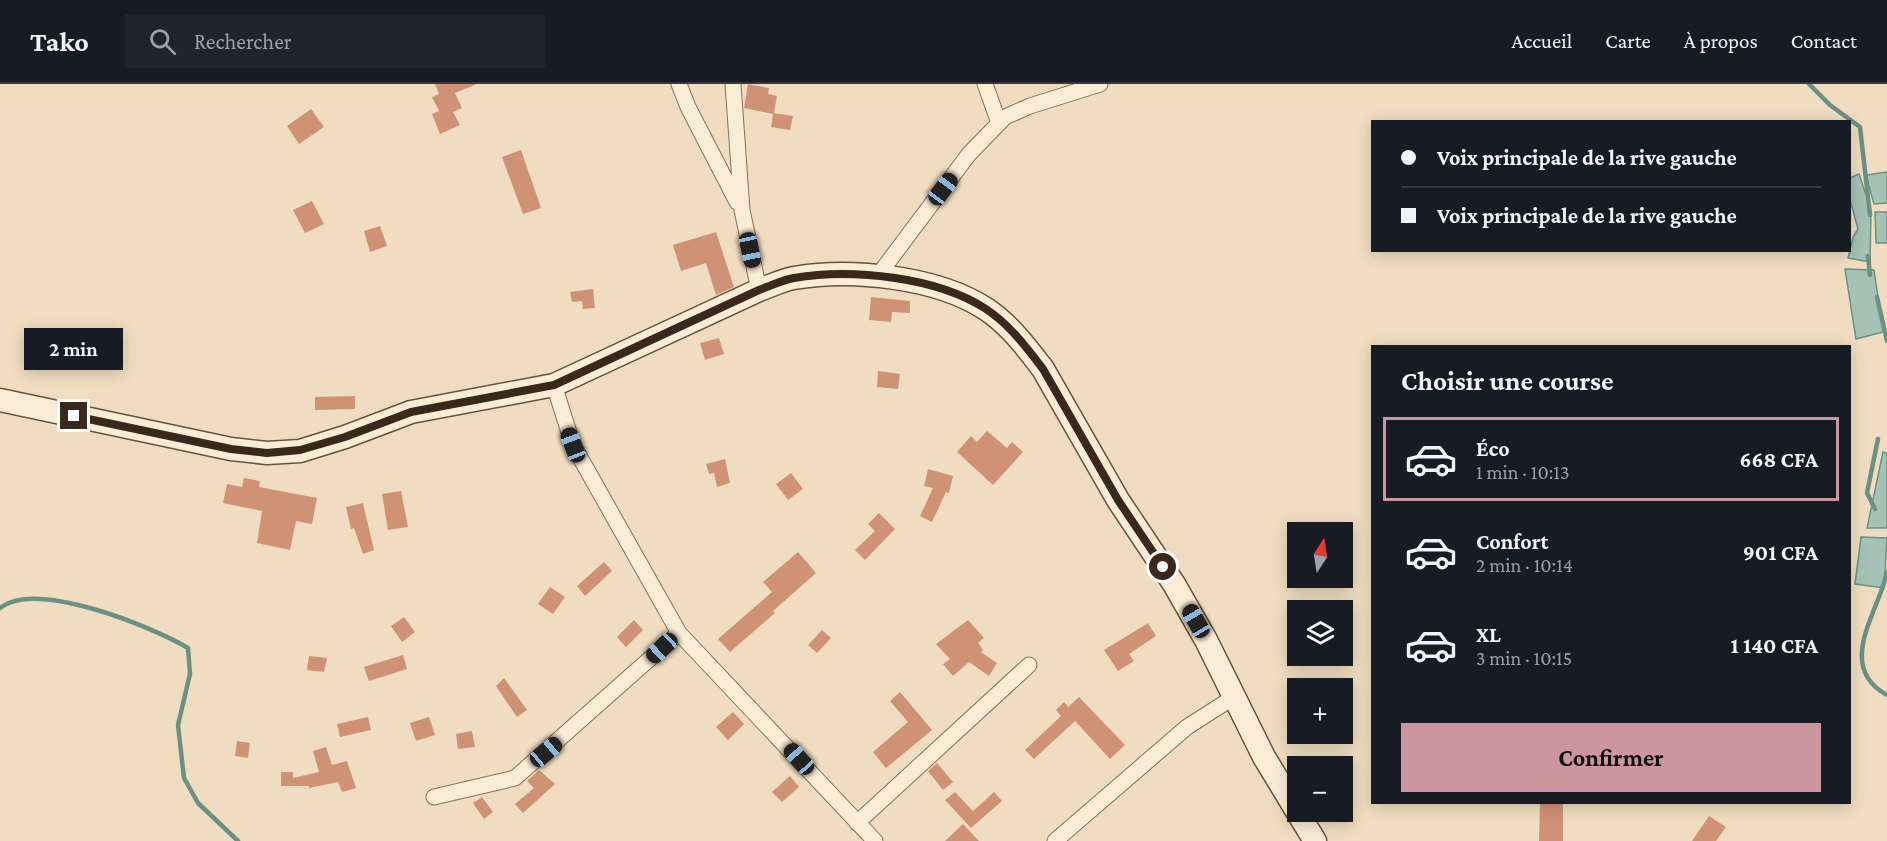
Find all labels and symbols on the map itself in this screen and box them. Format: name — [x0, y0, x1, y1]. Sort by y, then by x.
car — [925, 169, 961, 209]
car — [737, 231, 763, 269]
callout: 2 min — [25, 329, 124, 371]
route end — [60, 402, 87, 429]
car — [558, 425, 588, 465]
north arrow — [1287, 522, 1353, 588]
route start — [1149, 553, 1176, 580]
car — [1179, 601, 1213, 641]
car — [643, 629, 681, 667]
car — [526, 734, 566, 770]
car — [780, 740, 818, 778]

